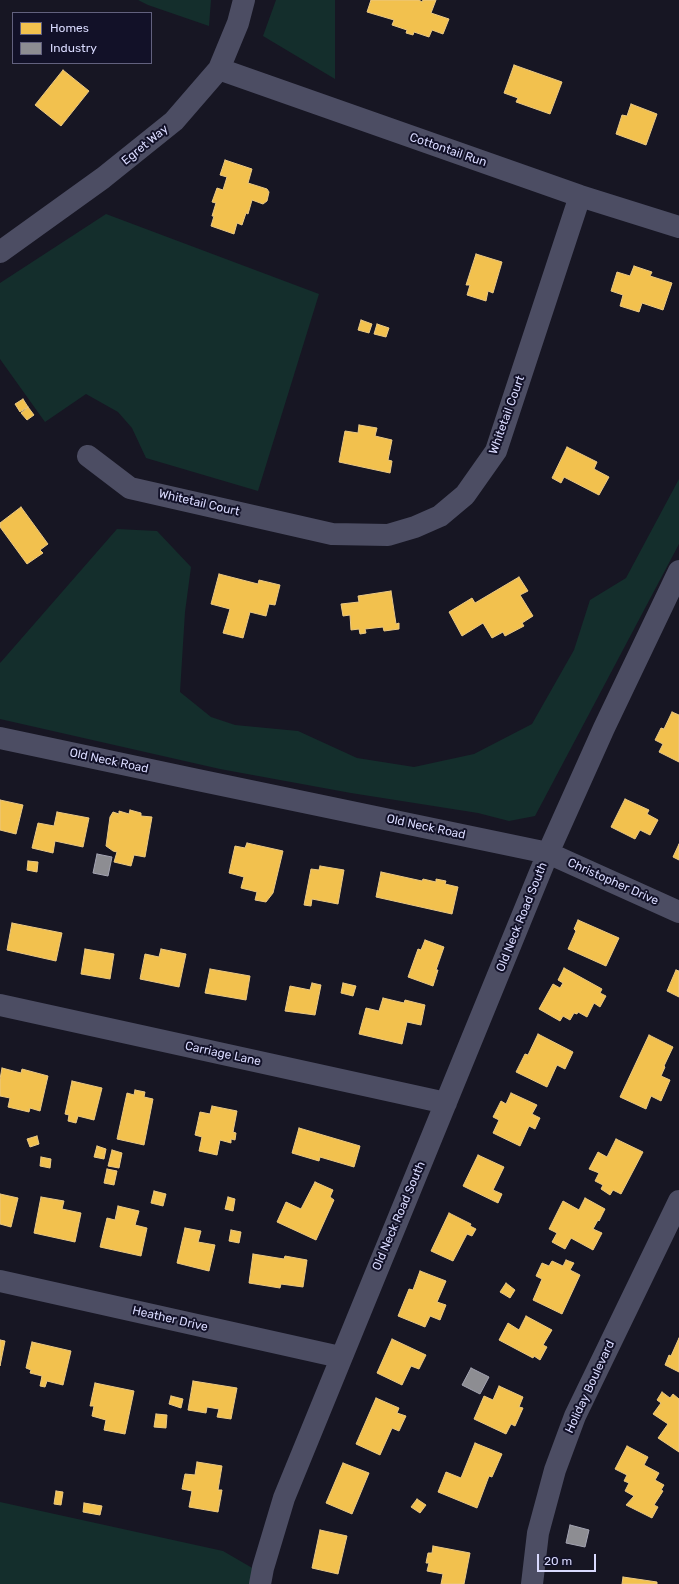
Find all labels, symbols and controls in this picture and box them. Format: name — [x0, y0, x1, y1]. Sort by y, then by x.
legend — [12, 12, 152, 64]
text: Homes — [50, 21, 89, 35]
text: Industry — [50, 41, 97, 55]
street label: Egret Way — [119, 122, 171, 168]
street label: Cottontail Run — [407, 130, 489, 170]
street label: Whitetail Court — [486, 374, 528, 456]
street label: Whitetail Court — [157, 487, 241, 519]
street label: Old Neck Road — [68, 746, 150, 776]
street label: Old Neck Road — [385, 812, 467, 842]
street label: Christopher Drive — [565, 855, 661, 909]
street label: Old Neck Road South — [493, 860, 551, 974]
street label: Carriage Lane — [184, 1039, 262, 1069]
street label: Old Neck Road South — [370, 1159, 428, 1273]
street label: Heather Drive — [131, 1303, 209, 1335]
street label: Holiday Boulevard — [562, 1338, 618, 1436]
scale bar — [539, 1546, 598, 1572]
text: 20 m — [544, 1554, 572, 1568]

